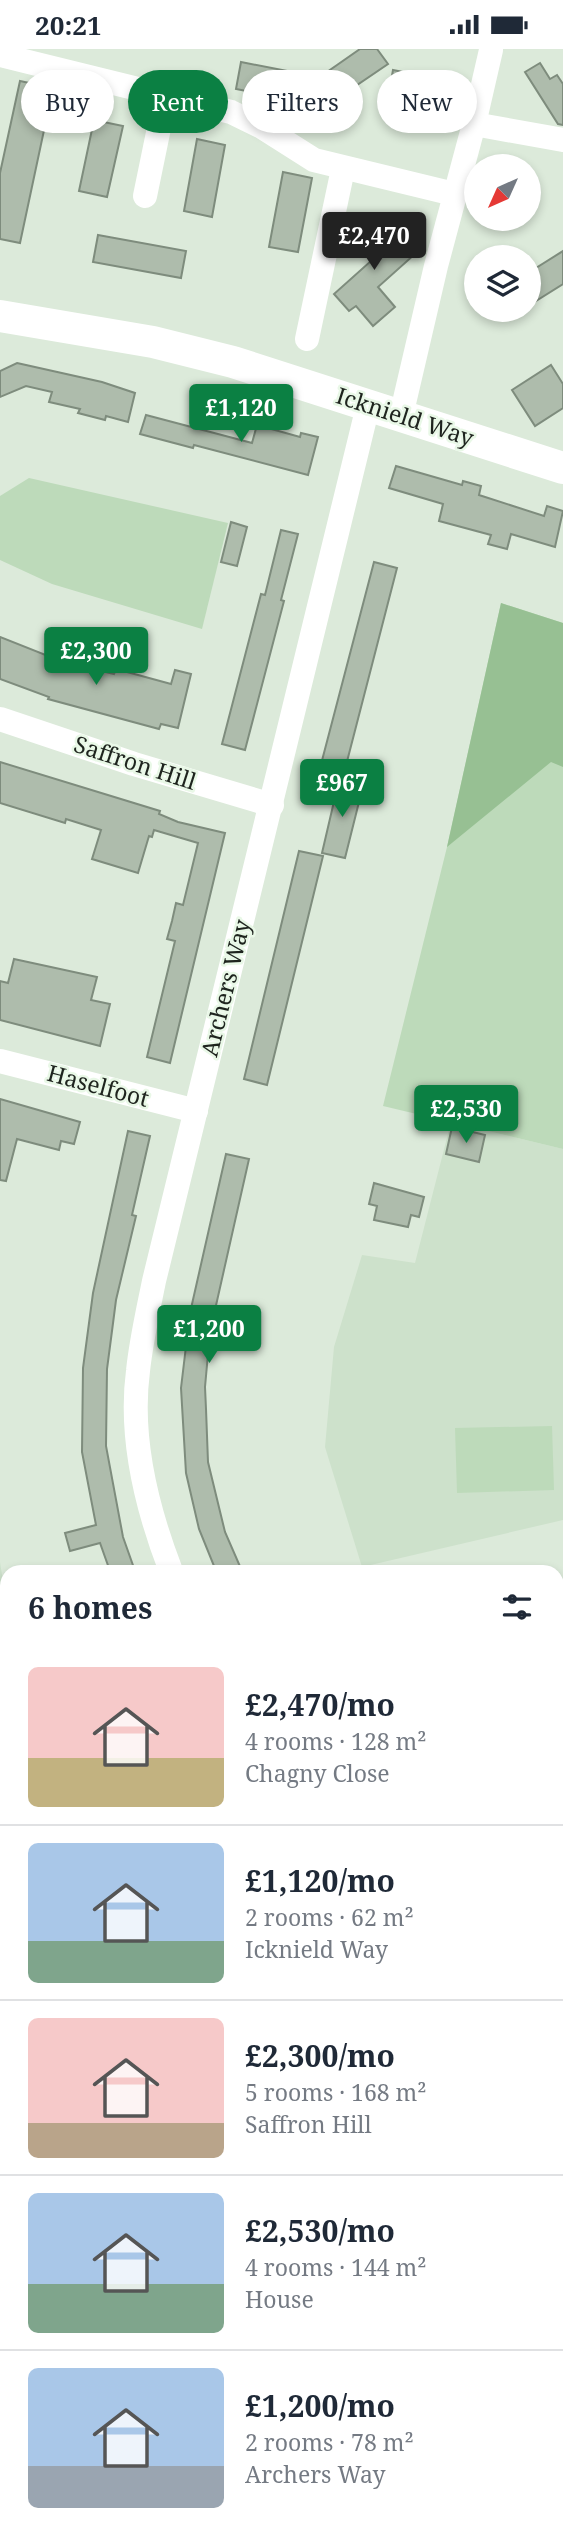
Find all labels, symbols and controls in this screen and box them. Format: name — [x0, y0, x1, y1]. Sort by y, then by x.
text: 20:21 — [35, 7, 102, 43]
chip: Buy — [21, 70, 114, 133]
chip: Rent — [128, 70, 228, 133]
chip: Filters — [242, 70, 363, 133]
chip: New — [377, 70, 477, 133]
north arrow — [464, 154, 541, 231]
map controls — [464, 154, 541, 322]
pin: £2,470 — [317, 213, 431, 272]
text: £2,470 — [338, 219, 410, 251]
button: layers — [464, 245, 541, 322]
street label: Icknield Way — [332, 379, 478, 453]
pin: £1,120 — [184, 385, 298, 444]
text: £1,120 — [205, 391, 277, 423]
pin: £2,300 — [39, 627, 153, 687]
text: £2,300 — [60, 634, 132, 666]
street label: Saffron Hill — [70, 727, 200, 797]
pin: £967 — [301, 759, 383, 819]
text: £967 — [316, 766, 368, 798]
street label: Archers Way — [193, 916, 258, 1060]
street label: Haselfoot — [44, 1056, 153, 1114]
pin: £2,530 — [409, 1085, 523, 1145]
text: £2,530 — [430, 1092, 502, 1124]
pin: £1,200 — [152, 1305, 266, 1365]
text: £1,200 — [173, 1312, 245, 1344]
text: 6 homes — [28, 1587, 152, 1628]
icon: filters — [498, 1588, 536, 1626]
text: £2,470/mo — [245, 1684, 395, 1725]
icon: home — [84, 1695, 168, 1779]
text: 4 rooms · 128 m² — [245, 1725, 427, 1757]
text: Chagny Close — [245, 1757, 390, 1789]
text: £1,120/mo — [245, 1860, 395, 1901]
icon: home — [84, 1871, 168, 1955]
text: 2 rooms · 62 m² — [245, 1901, 414, 1933]
text: Icknield Way — [245, 1933, 388, 1965]
text: £2,300/mo — [245, 2035, 395, 2076]
icon: home — [84, 2046, 168, 2130]
text: 5 rooms · 168 m² — [245, 2076, 427, 2108]
text: Saffron Hill — [245, 2108, 372, 2140]
text: £2,530/mo — [245, 2210, 395, 2251]
icon: home — [84, 2221, 168, 2305]
text: 4 rooms · 144 m² — [245, 2251, 427, 2283]
text: House — [245, 2283, 314, 2315]
text: £1,200/mo — [245, 2385, 395, 2426]
icon: home — [84, 2396, 168, 2480]
text: 2 rooms · 78 m² — [245, 2426, 414, 2458]
text: Archers Way — [245, 2458, 385, 2490]

